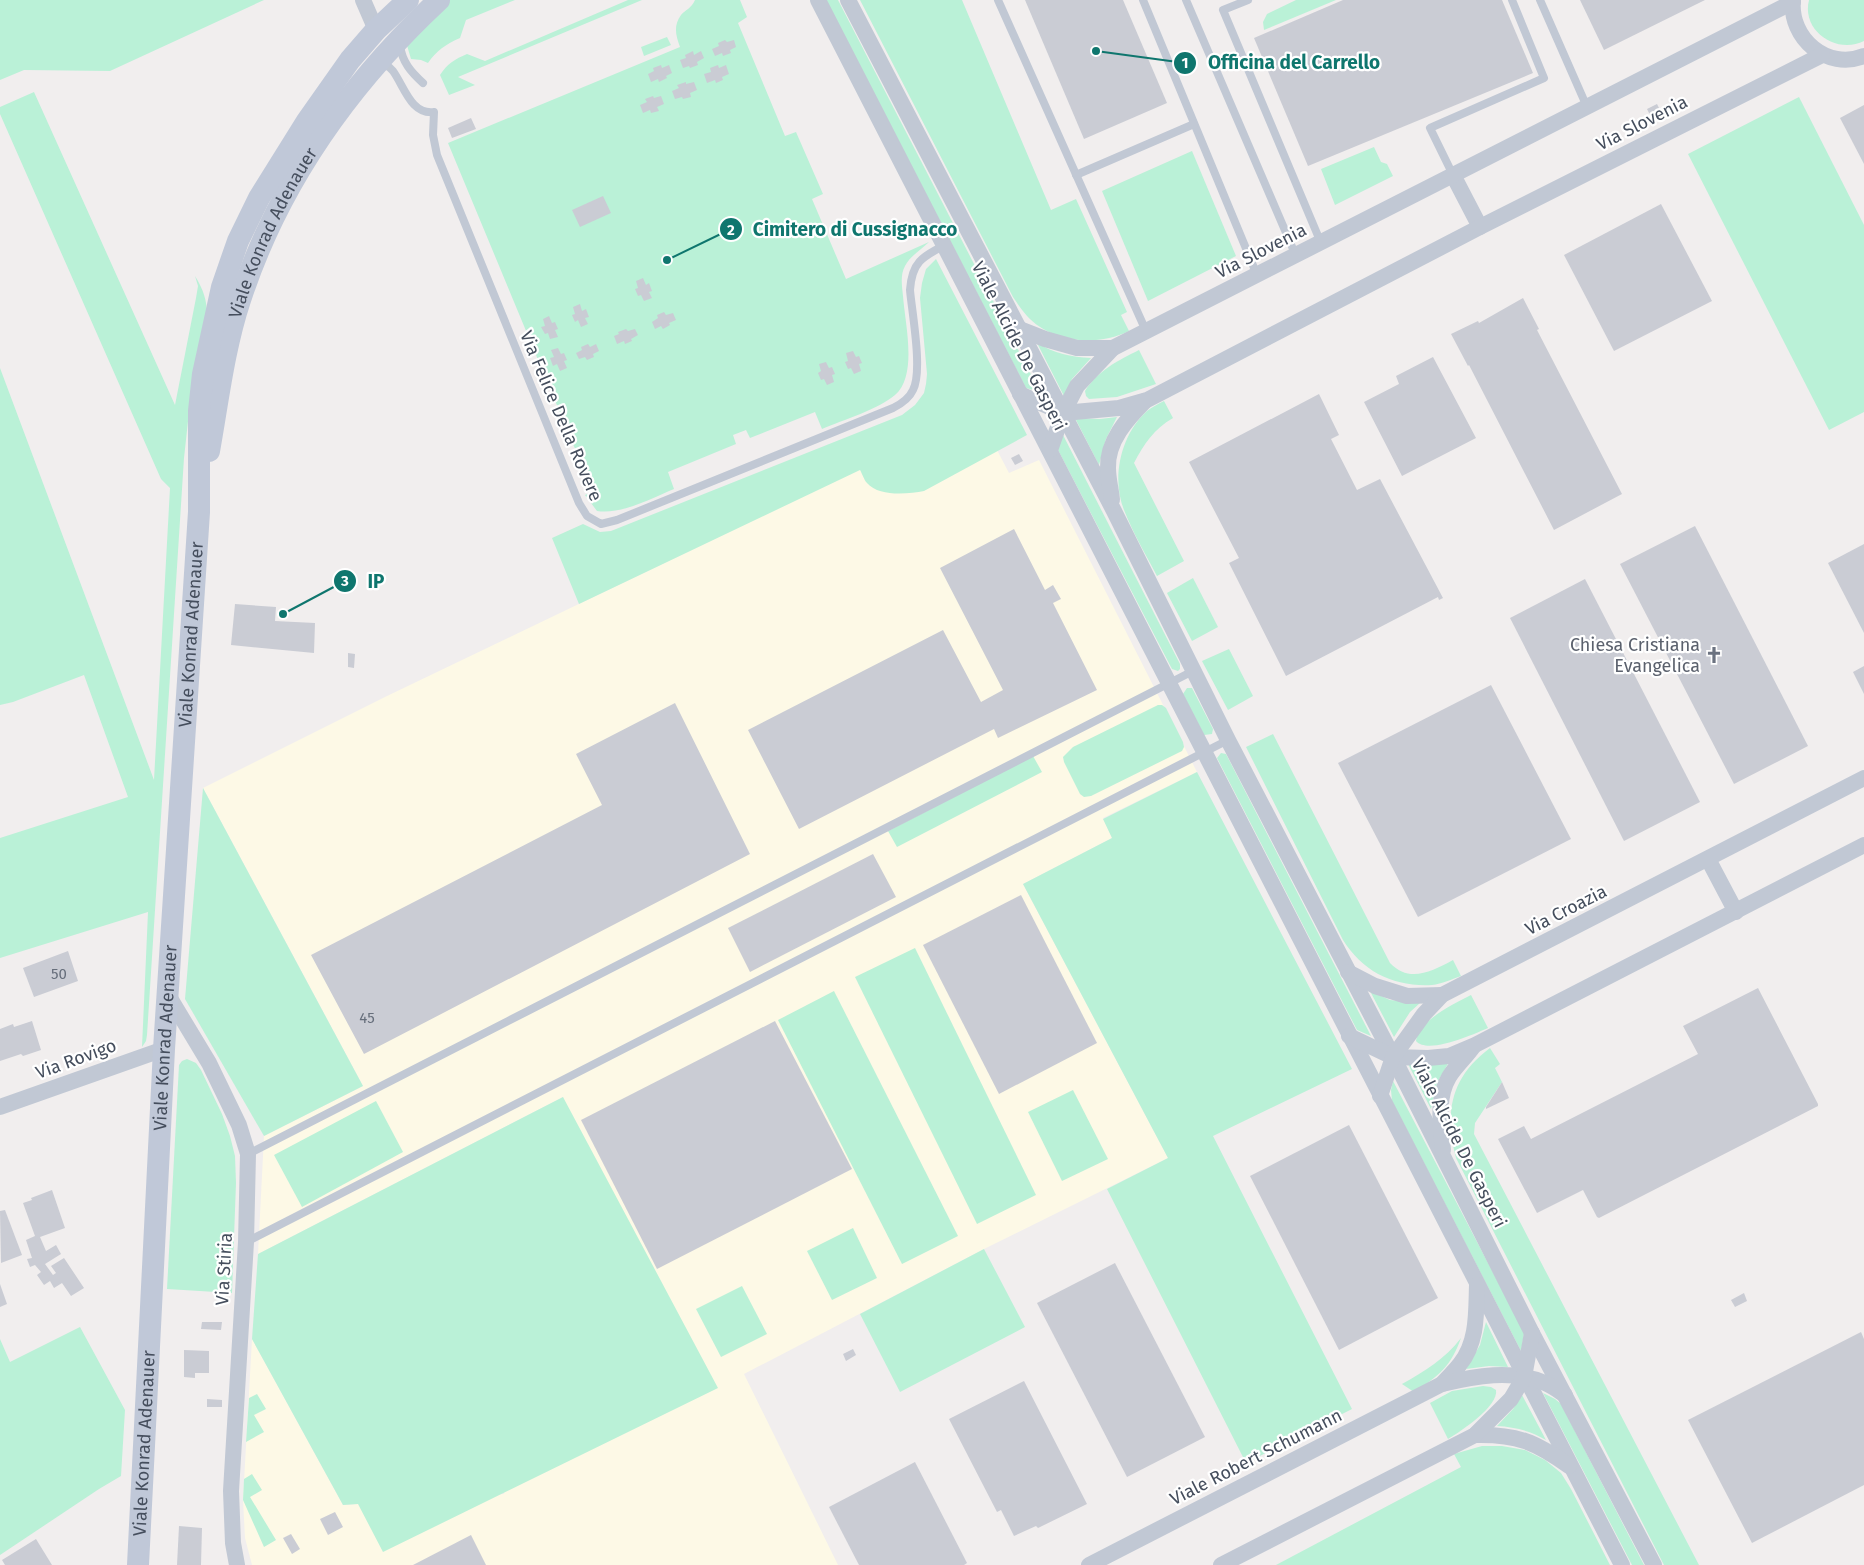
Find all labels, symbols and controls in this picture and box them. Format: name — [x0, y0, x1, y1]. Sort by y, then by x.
callout: Officina del Carrello — [1173, 46, 1390, 80]
text: Officina del Carrello — [1208, 51, 1380, 74]
text: 1 — [1182, 54, 1188, 72]
street label: Via Slovenia — [1593, 91, 1691, 155]
street label: Viale Konrad Adenauer — [224, 143, 322, 321]
callout: Cimitero di Cussignacco — [718, 212, 968, 246]
text: Cimitero di Cussignacco — [753, 218, 957, 241]
street label: Via Slovenia — [1212, 219, 1310, 283]
text: 2 — [727, 221, 735, 239]
street label: Viale Alcide De Gasperi — [967, 258, 1071, 434]
street label: Via Felice Della Rovere — [515, 327, 607, 505]
street label: Viale Konrad Adenauer — [174, 541, 208, 728]
callout: IP — [333, 564, 395, 598]
text: IP — [368, 570, 384, 593]
text: 3 — [340, 572, 349, 590]
place label: Chiesa Cristiana Evangelica — [1570, 634, 1700, 677]
church icon: Chiesa Cristiana Evangelica — [1704, 645, 1724, 665]
street label: Via Croazia — [1521, 880, 1611, 940]
street label: Viale Konrad Adenauer — [149, 944, 182, 1131]
house number: 50 — [51, 965, 67, 983]
house number: 45 — [359, 1009, 375, 1027]
street label: Via Rovigo — [33, 1034, 119, 1084]
street label: Viale Alcide De Gasperi — [1407, 1055, 1511, 1231]
street label: Via Stiria — [211, 1232, 237, 1306]
street label: Viale Konrad Adenauer — [128, 1350, 160, 1537]
street label: Viale Robert Schumann — [1166, 1404, 1346, 1510]

